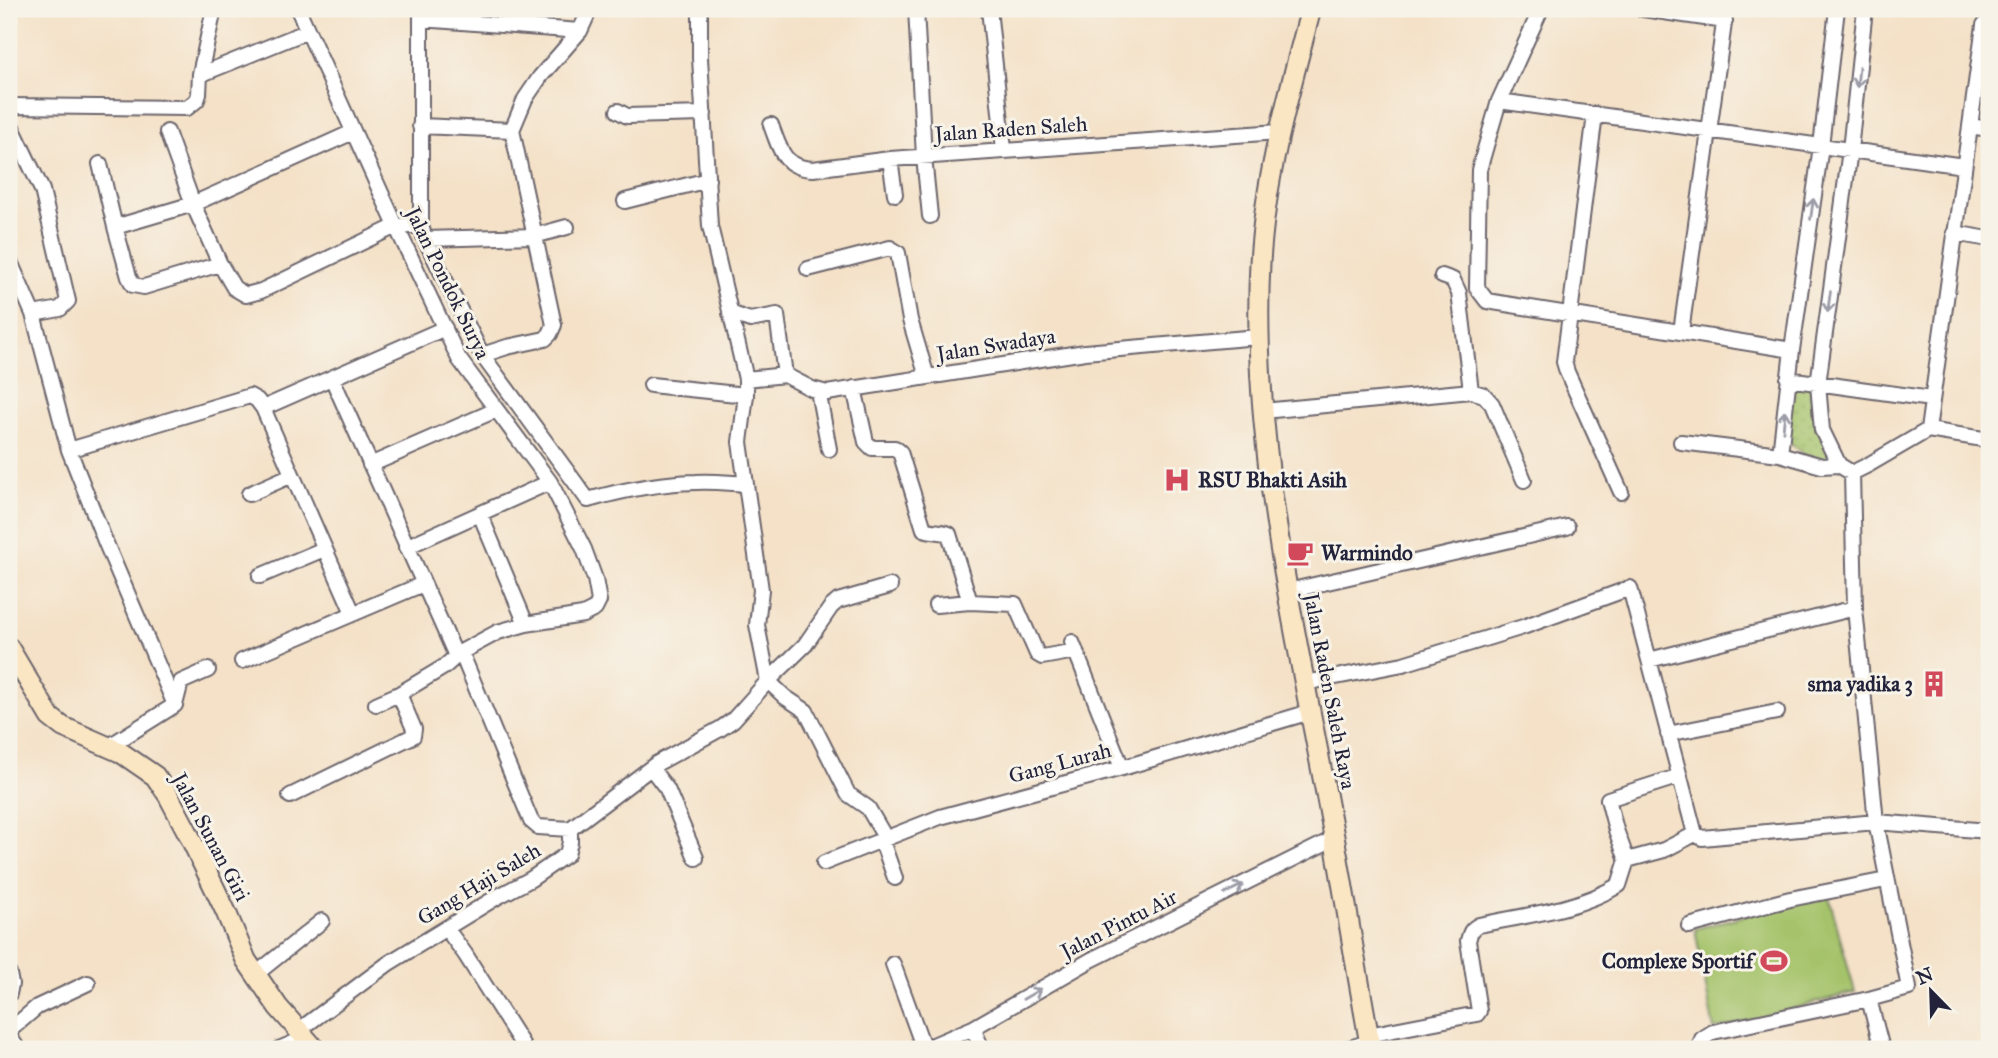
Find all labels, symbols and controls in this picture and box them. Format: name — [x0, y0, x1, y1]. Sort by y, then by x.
one-way arrow — [1851, 65, 1864, 87]
street label: Jalan Raden Saleh — [932, 111, 1089, 147]
one-way arrow — [1806, 198, 1819, 221]
street label: Jalan Pondok Surya — [399, 201, 496, 363]
one-way arrow — [1823, 290, 1836, 313]
street label: Jalan Swadaya — [933, 323, 1057, 368]
one-way arrow — [1777, 411, 1790, 433]
hospital icon: RSU Bhakti Asih — [1162, 465, 1192, 495]
place label: RSU Bhakti Asih — [1198, 467, 1347, 493]
cafe icon: Warmindo — [1285, 538, 1315, 568]
place label: Warmindo — [1321, 540, 1413, 566]
street label: Jalan Raden Saleh Raya — [1298, 589, 1362, 792]
building icon: sma yadika 3 — [1919, 669, 1949, 699]
place label: sma yadika 3 — [1808, 671, 1913, 697]
street label: Gang Lurah — [1006, 737, 1114, 789]
street label: Jalan Sunan Giri — [165, 767, 256, 906]
street label: Gang Haji Saleh — [413, 837, 546, 931]
one-way arrow — [1223, 881, 1244, 895]
street label: Jalan Pintu Air — [1055, 883, 1182, 965]
sports icon: Complexe Sportif — [1759, 946, 1789, 976]
place label: Complexe Sportif — [1602, 948, 1757, 974]
north arrow — [1896, 956, 1966, 1026]
text: N — [1913, 962, 1936, 990]
one-way arrow — [1022, 987, 1042, 1001]

